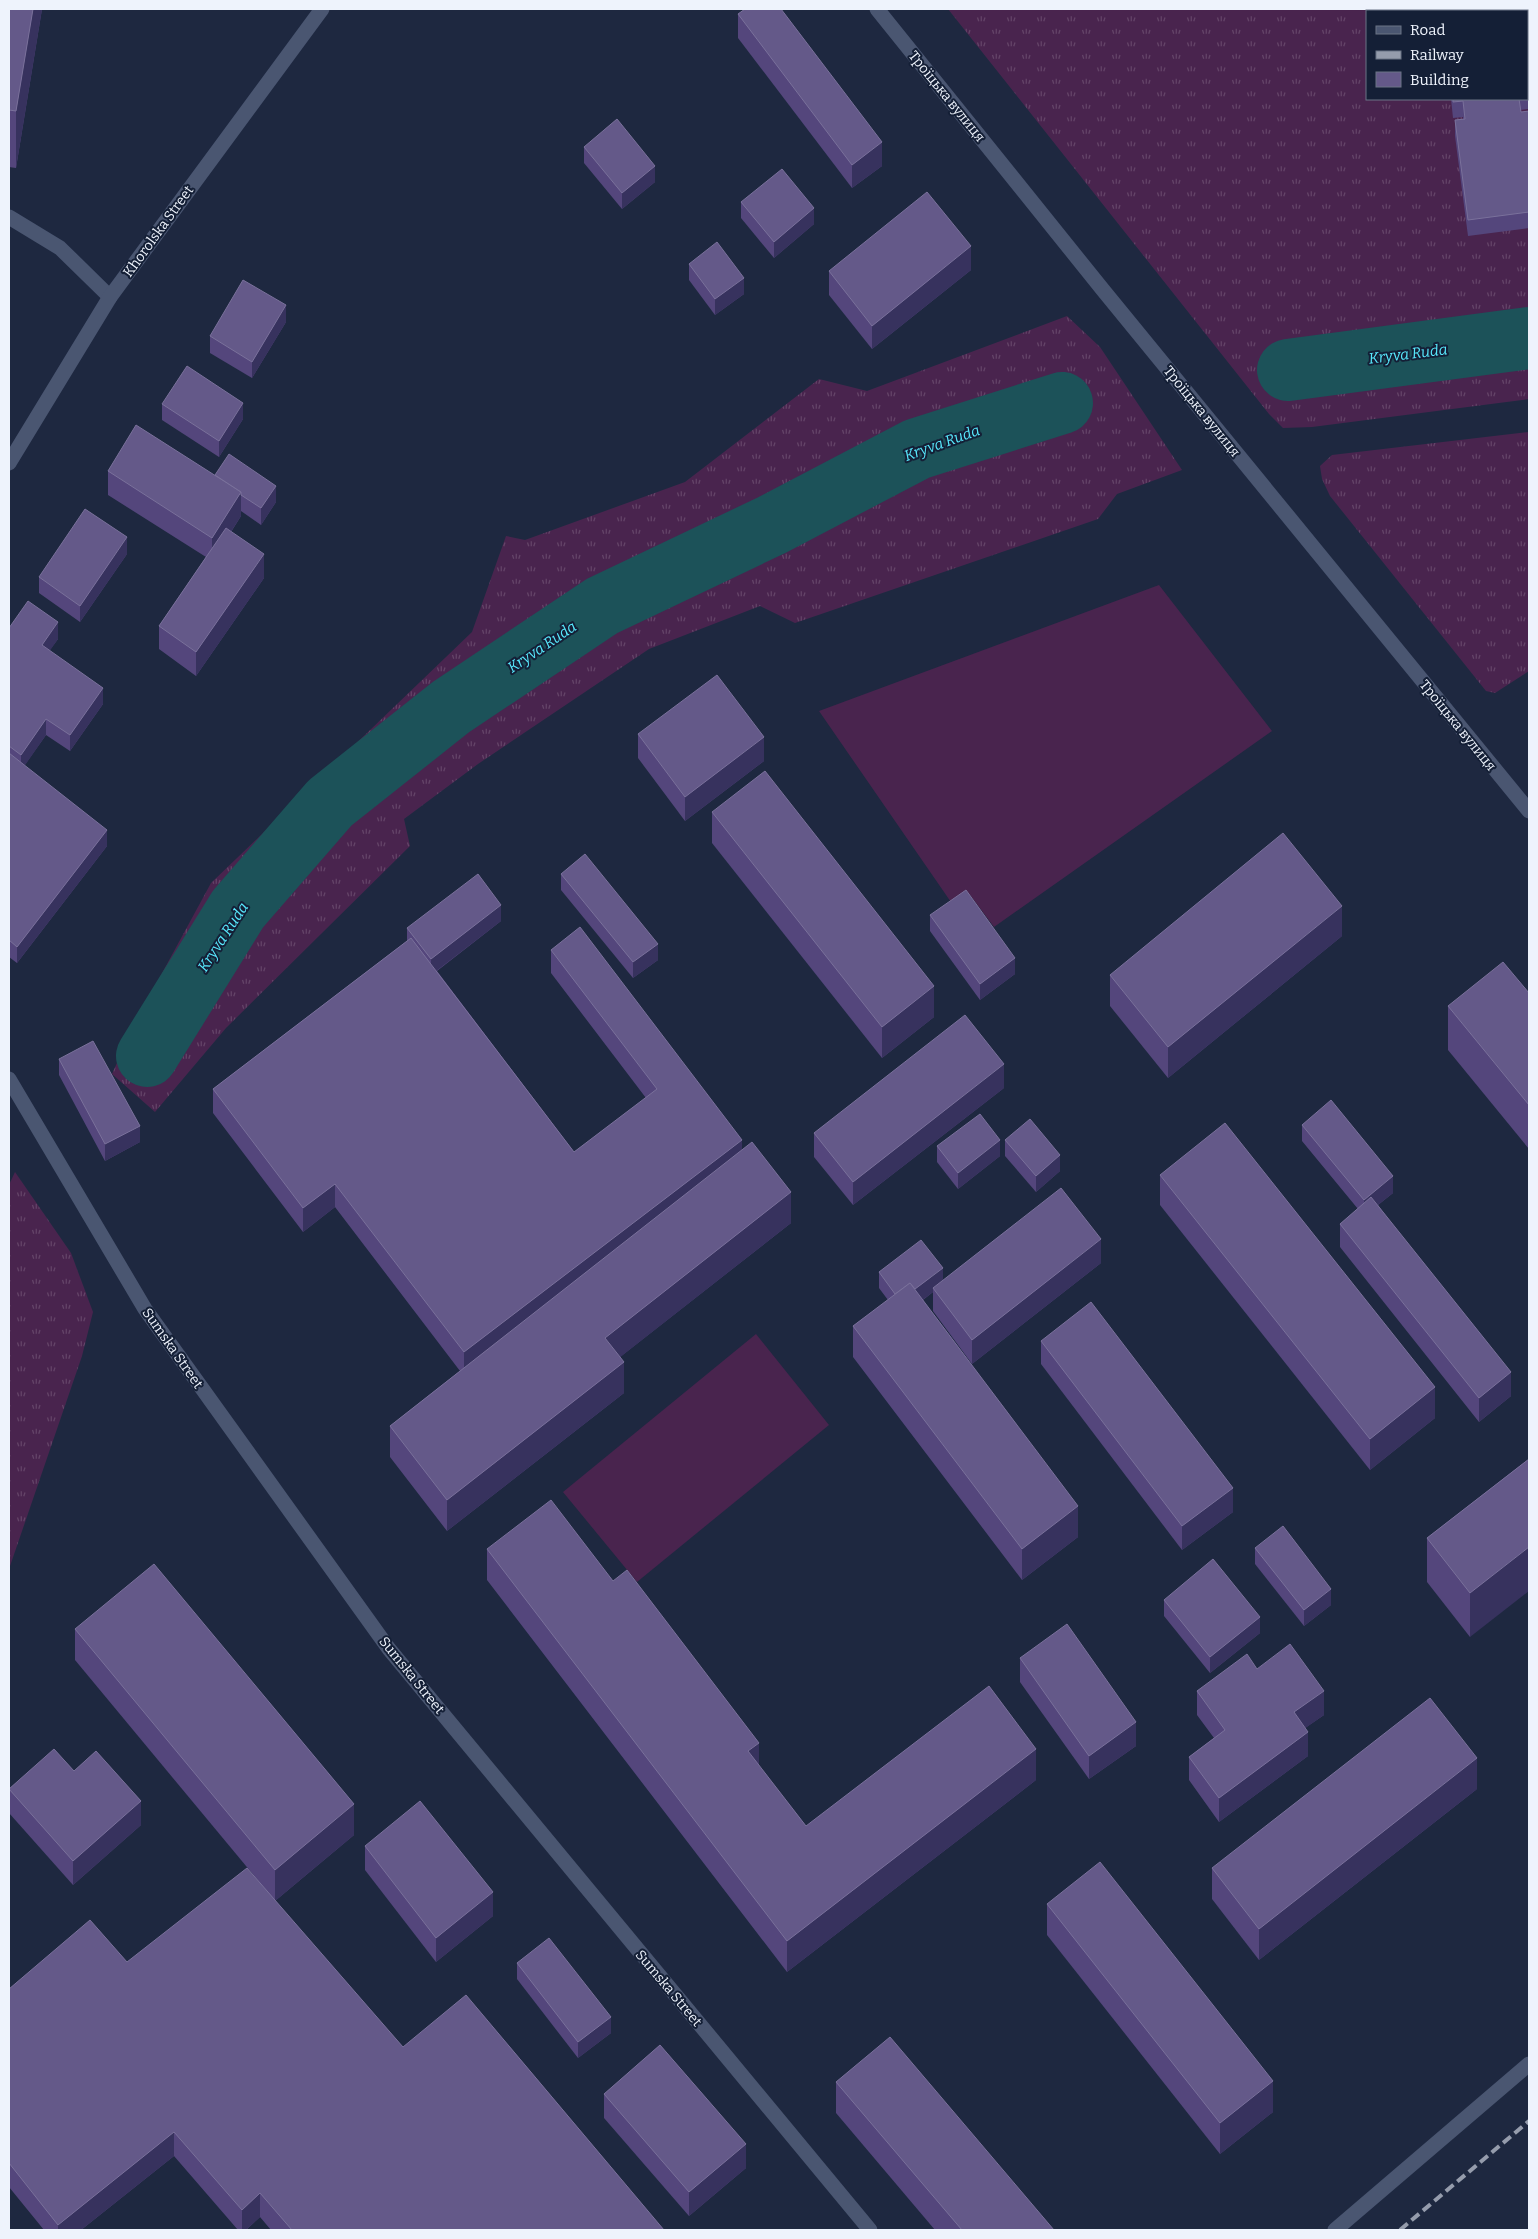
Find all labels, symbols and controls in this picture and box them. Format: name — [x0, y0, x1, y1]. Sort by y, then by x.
legend — [1366, 10, 1528, 100]
text: Road — [1410, 21, 1445, 39]
text: Railway — [1410, 46, 1464, 64]
street label: Троїцька вулиця — [905, 47, 989, 145]
text: Building — [1410, 71, 1469, 89]
street label: Khorolska Street — [120, 182, 197, 280]
water label: Kryva Ruda — [1368, 340, 1448, 368]
street label: Троїцька вулиця — [1160, 362, 1244, 460]
water label: Kryva Ruda — [902, 421, 982, 465]
water label: Kryva Ruda — [504, 617, 580, 677]
street label: Троїцька вулиця — [1416, 676, 1500, 774]
water label: Kryva Ruda — [194, 899, 252, 975]
street label: Sumska Street — [139, 1305, 207, 1392]
street label: Sumska Street — [375, 1633, 448, 1717]
street label: Sumska Street — [632, 1947, 705, 2030]

